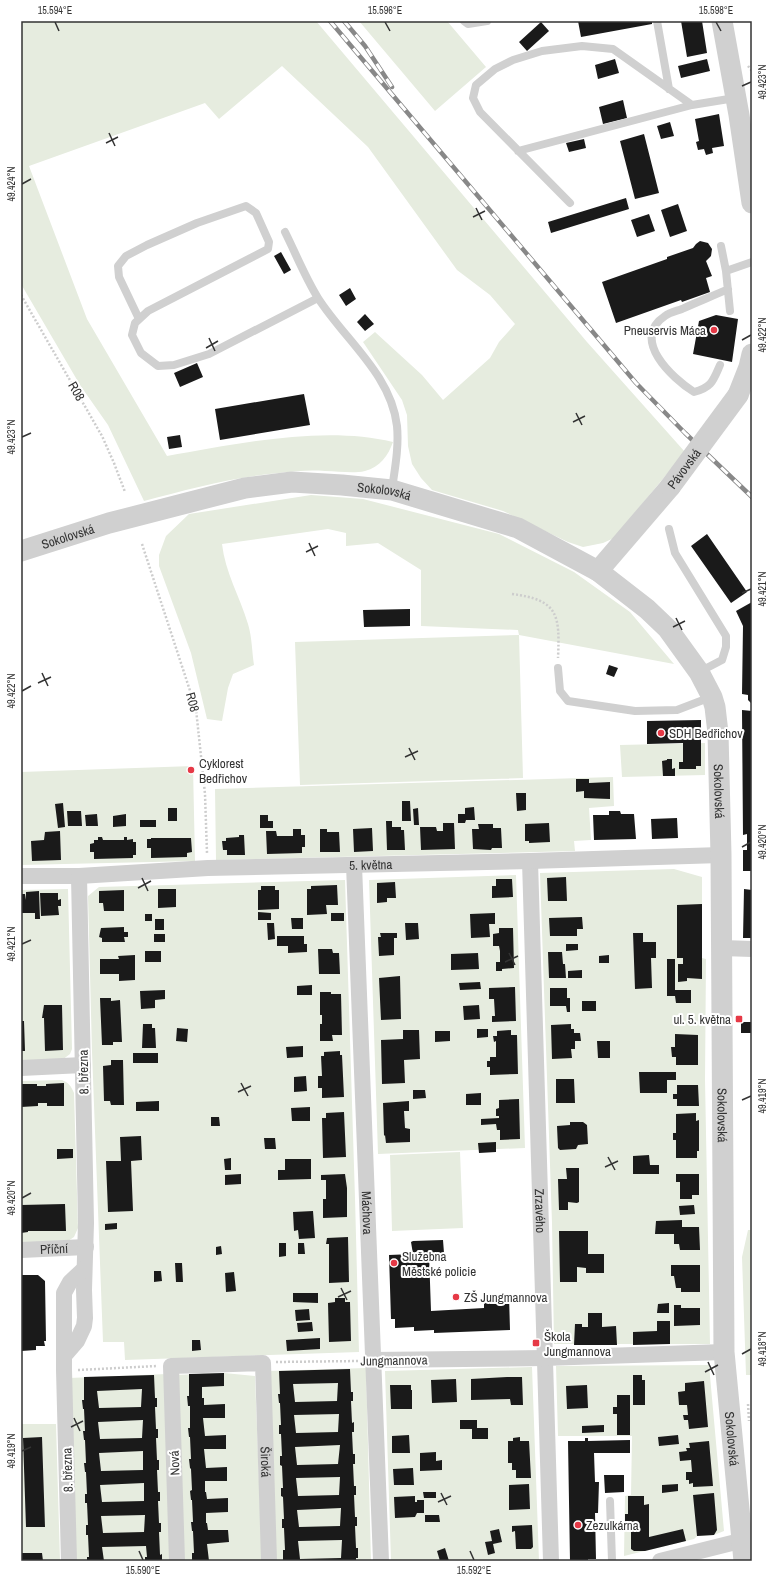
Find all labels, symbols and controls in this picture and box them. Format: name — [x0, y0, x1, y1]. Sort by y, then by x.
text: 15.594°E — [38, 4, 72, 17]
text: 15.596°E — [368, 4, 402, 17]
text: 15.598°E — [699, 4, 733, 17]
text: 49.423°N — [756, 64, 769, 100]
text: 49.424°N — [5, 166, 18, 202]
text: 49.422°N — [756, 317, 769, 353]
place label: Pneuservis Máca — [624, 322, 706, 339]
marker: Pneuservis Máca — [709, 325, 719, 335]
street label: R08 — [64, 379, 89, 404]
text: 49.423°N — [5, 419, 18, 455]
street label: Pávovská — [663, 445, 705, 492]
street label: Sokolovská — [356, 479, 413, 504]
street label: Sokolovská — [39, 520, 97, 553]
text: 49.421°N — [756, 571, 769, 607]
text: 49.422°N — [5, 673, 18, 709]
street label: R08 — [182, 690, 203, 714]
place label: SDH Bedřichov — [669, 725, 743, 742]
marker: SDH Bedřichov — [656, 728, 666, 738]
place label: Cyklorest Bedřichov — [199, 755, 248, 787]
street label: Sokolovská — [710, 764, 728, 819]
marker: Cyklorest Bedřichov — [186, 765, 196, 775]
text: 49.420°N — [756, 824, 769, 860]
street label: 5. května — [349, 856, 393, 874]
text: 49.421°N — [5, 926, 18, 962]
place label: ul. 5. května — [674, 1011, 731, 1028]
marker: ul. 5. května — [734, 1014, 744, 1024]
street label: 8. března — [75, 1050, 92, 1094]
text: 49.419°N — [756, 1078, 769, 1114]
street label: Sokolovská — [713, 1088, 731, 1143]
text: 49.420°N — [5, 1180, 18, 1216]
street label: Zrzavého — [531, 1188, 549, 1233]
street label: Máchova — [358, 1191, 376, 1235]
street label: Příční — [40, 1240, 69, 1258]
place label: Služebna Městské policie — [402, 1248, 476, 1280]
marker: Služebna Městské policie — [389, 1258, 399, 1268]
place label: ZŠ Jungmannova — [464, 1289, 548, 1306]
marker: ZŠ Jungmannova — [451, 1292, 461, 1302]
place label: Škola Jungmannova — [544, 1328, 611, 1360]
text: 49.418°N — [756, 1331, 769, 1367]
marker: Škola Jungmannova — [531, 1338, 541, 1348]
street label: Jungmannova — [360, 1351, 428, 1370]
street label: Sokolovská — [721, 1411, 743, 1467]
text: 49.419°N — [5, 1433, 18, 1469]
street label: Široká — [257, 1446, 274, 1478]
street label: 8. března — [58, 1447, 77, 1492]
street label: Nová — [166, 1450, 183, 1476]
place label: Zezulkárna — [586, 1517, 639, 1534]
marker: Zezulkárna — [573, 1520, 583, 1530]
text: 15.590°E — [126, 1564, 160, 1577]
text: 15.592°E — [457, 1564, 491, 1577]

